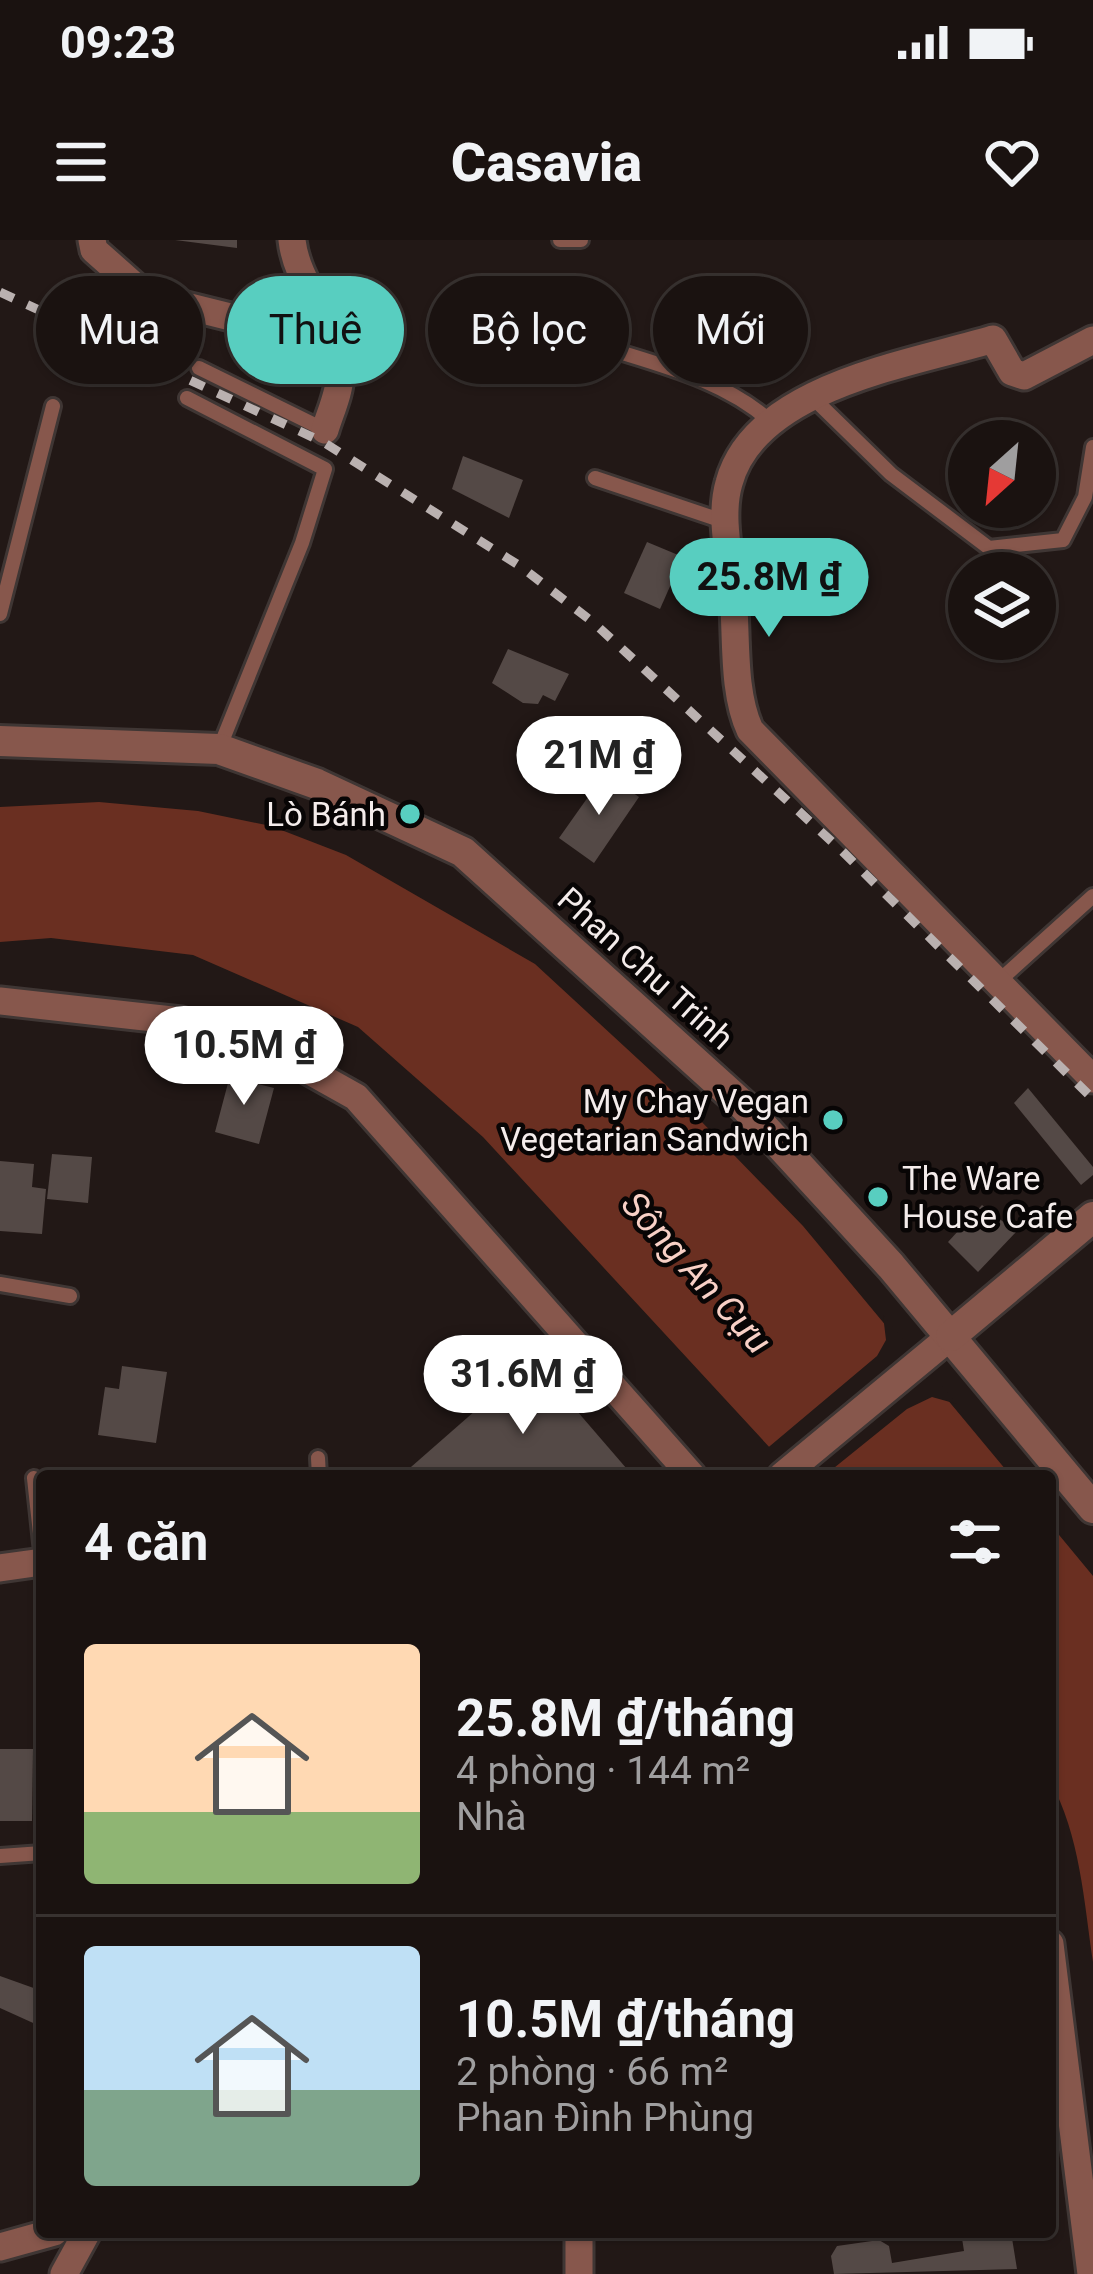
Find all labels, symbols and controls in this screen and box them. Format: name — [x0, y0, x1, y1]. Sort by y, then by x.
text: 09:23 — [60, 16, 176, 69]
icon: menu — [48, 129, 114, 195]
icon: heart — [979, 129, 1045, 195]
text: Casavia — [451, 131, 642, 194]
chip: Mua — [36, 276, 203, 384]
chip: Thuê — [227, 276, 404, 384]
chip: Bộ lọc — [428, 276, 629, 384]
chip: Mới — [653, 276, 808, 384]
north arrow — [948, 420, 1056, 528]
map controls — [948, 420, 1056, 660]
pin: 25.8M ₫ — [658, 538, 880, 640]
button: layers — [948, 552, 1056, 660]
text: 25.8M ₫ — [697, 554, 841, 600]
pin: 21M ₫ — [515, 716, 683, 818]
text: 21M ₫ — [543, 732, 655, 778]
place label: Lò Bánh — [266, 795, 386, 834]
marker: Lò Bánh — [397, 801, 423, 827]
street label: Phan Chu Trinh — [550, 879, 742, 1057]
pin: 10.5M ₫ — [133, 1006, 355, 1108]
text: 10.5M ₫ — [172, 1022, 316, 1068]
place label: My Chay Vegan Vegetarian Sandwich — [500, 1082, 809, 1159]
marker: My Chay Vegan Vegetarian Sandwich — [820, 1107, 846, 1133]
place label: The Ware House Cafe — [902, 1159, 1073, 1236]
water label: Sông An Cựu — [613, 1183, 780, 1362]
marker: The Ware House Cafe — [865, 1184, 891, 1210]
pin: 31.6M ₫ — [412, 1335, 634, 1437]
text: 31.6M ₫ — [451, 1351, 595, 1397]
icon: filters — [942, 1509, 1008, 1575]
text: 4 căn — [84, 1513, 208, 1572]
text: 25.8M ₫/tháng — [456, 1689, 795, 1748]
icon: home — [180, 1692, 324, 1836]
text: 4 phòng · 144 m² — [456, 1748, 750, 1794]
text: Nhà — [456, 1794, 527, 1840]
text: 10.5M ₫/tháng — [456, 1990, 795, 2049]
icon: home — [180, 1994, 324, 2138]
text: 2 phòng · 66 m² — [456, 2049, 728, 2095]
text: Phan Đình Phùng — [456, 2095, 754, 2141]

